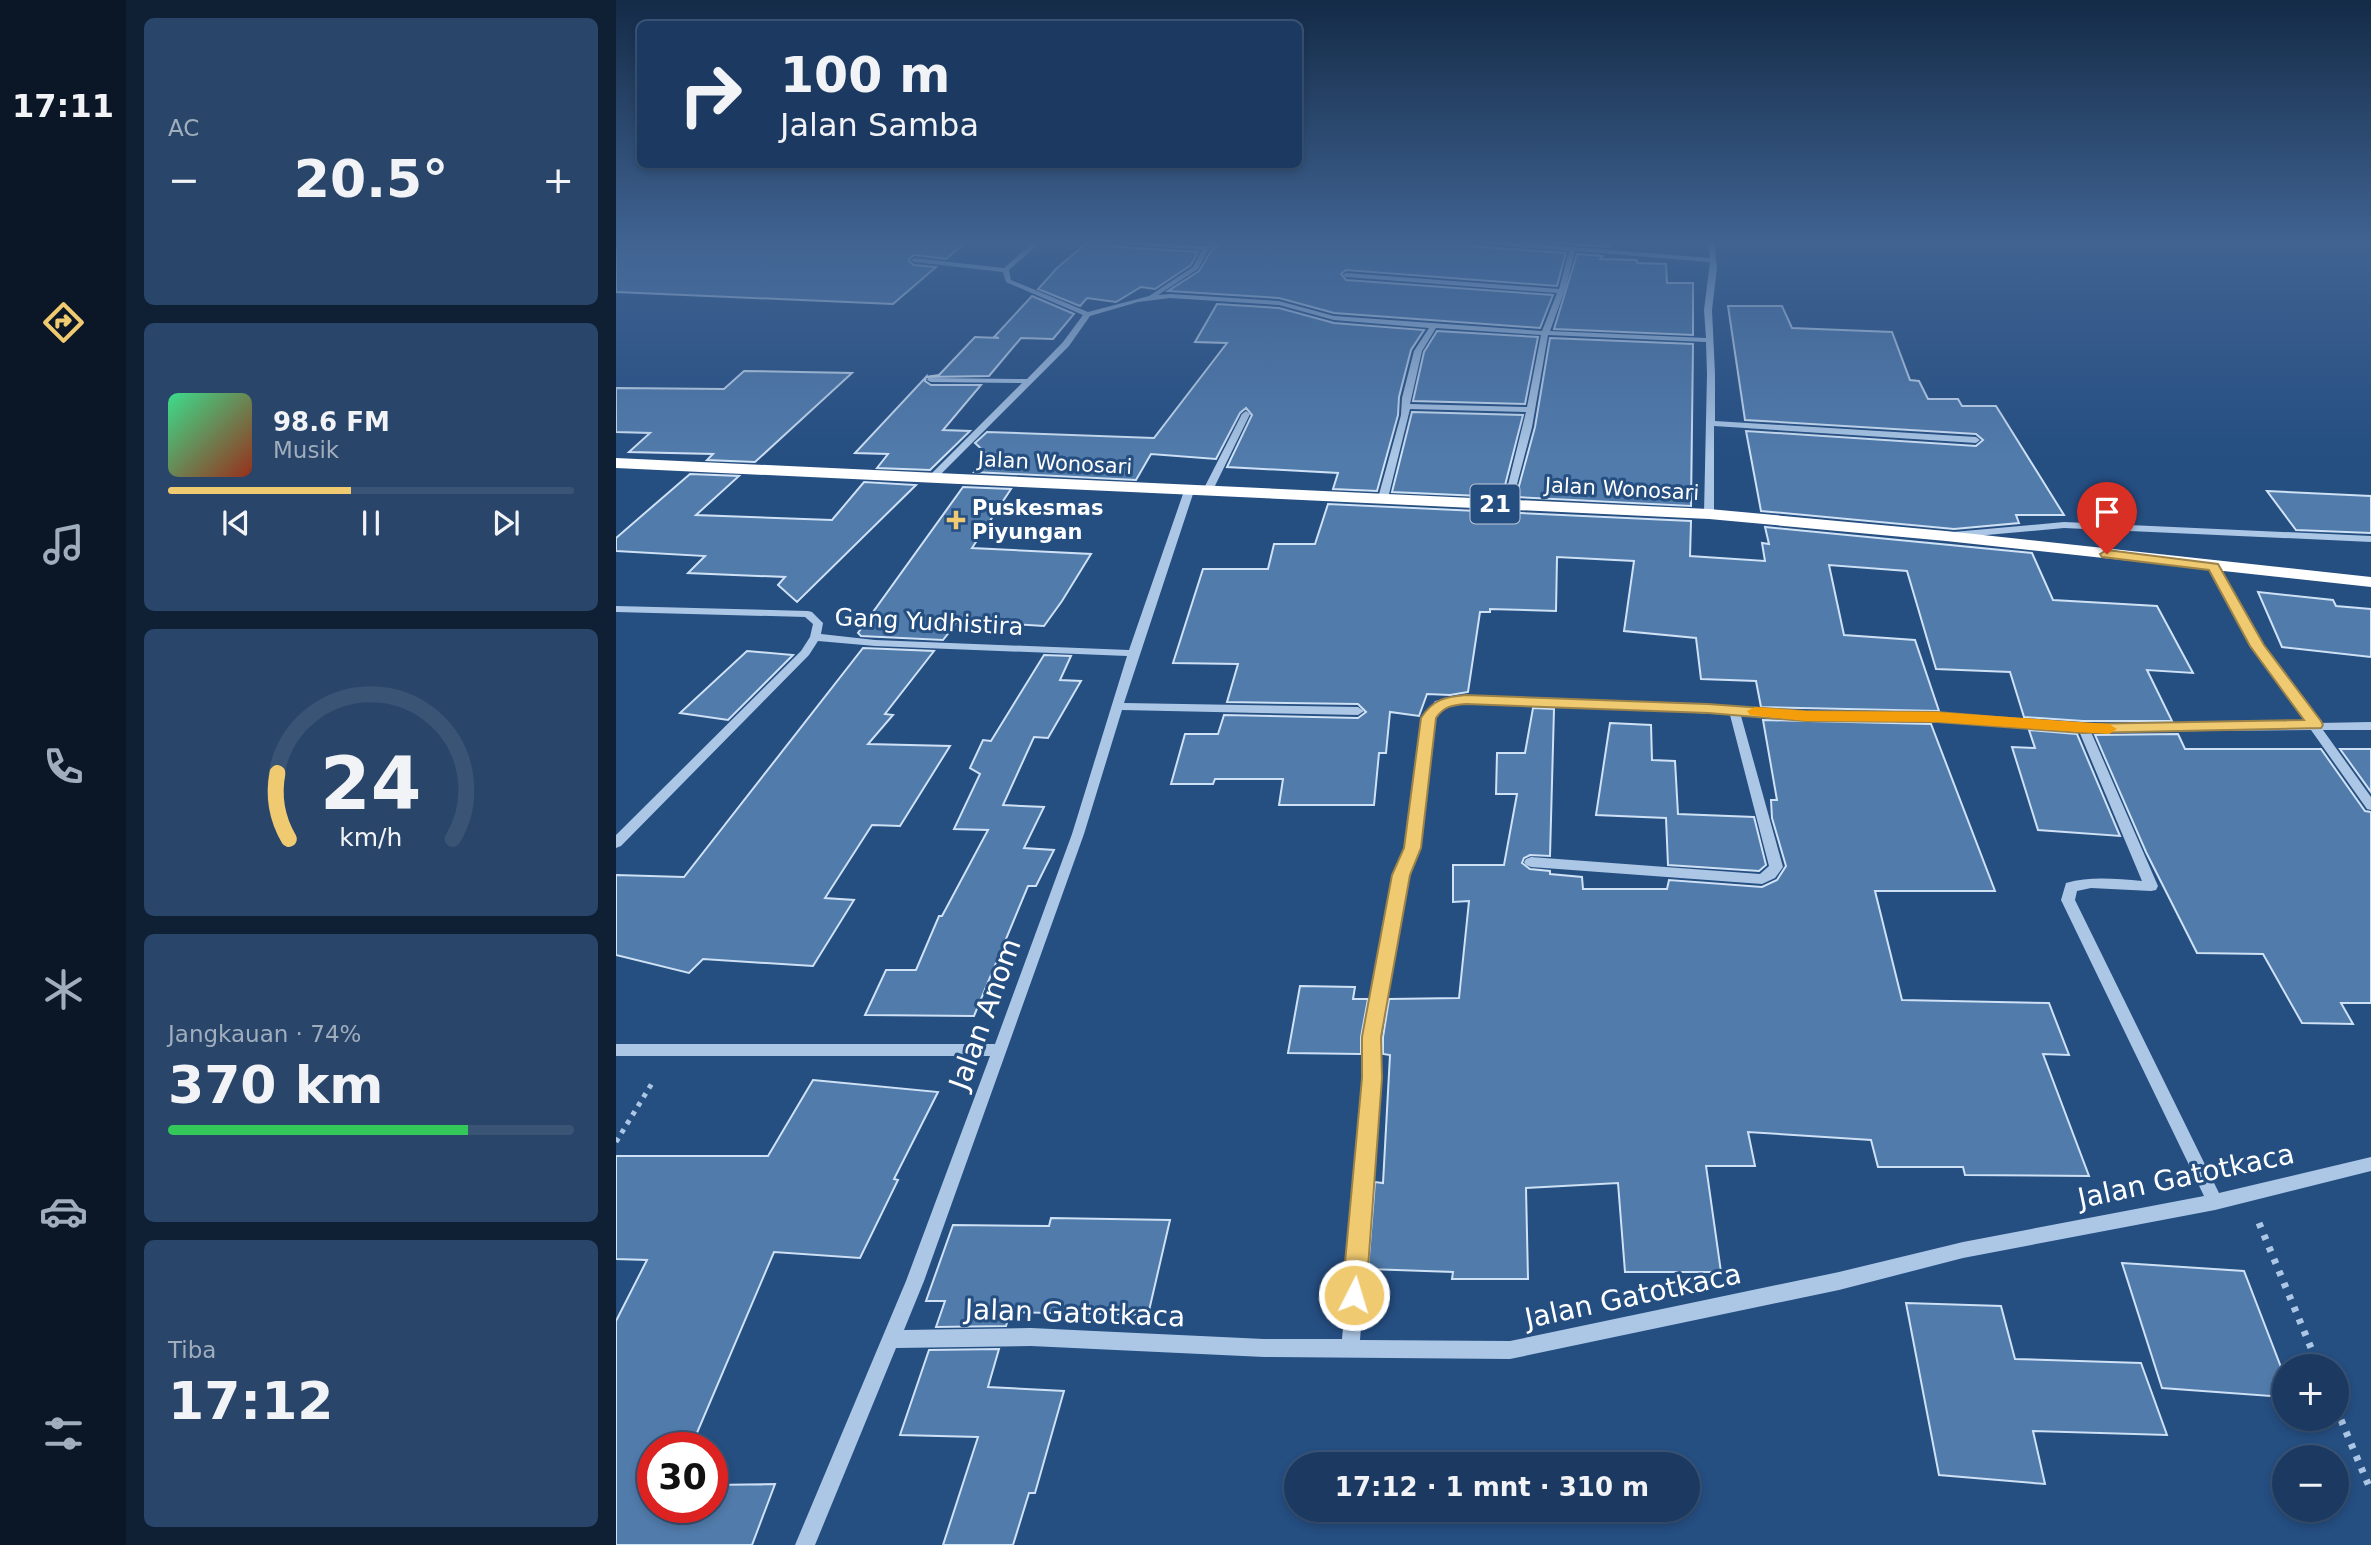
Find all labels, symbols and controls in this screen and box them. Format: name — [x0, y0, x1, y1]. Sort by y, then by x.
text: 100 m — [780, 47, 950, 104]
icon: right — [665, 49, 756, 140]
text: 17:11 — [12, 87, 114, 125]
text: Jalan Samba — [780, 106, 979, 144]
text: AC — [168, 115, 199, 141]
text: 20.5° — [294, 149, 448, 209]
text: − — [168, 158, 200, 202]
text: + — [542, 158, 574, 202]
icon: directions — [39, 298, 88, 347]
text: 98.6 FM — [273, 407, 390, 437]
text: Musik — [273, 437, 339, 463]
street label: Jalan Wonosari — [975, 447, 1133, 479]
street label: Jalan Wonosari — [1542, 473, 1700, 505]
pin — [2077, 482, 2137, 554]
road number: 21 — [1470, 484, 1519, 524]
icon: arrive — [2088, 493, 2126, 531]
place label: Puskesmas Piyungan — [972, 496, 1104, 544]
icon: previous — [217, 504, 255, 542]
icon: pause — [352, 504, 390, 542]
icon: next — [487, 504, 525, 542]
marker: Puskesmas Piyungan — [946, 510, 966, 530]
icon: music — [39, 520, 88, 569]
street label: Gang Yudhistira — [834, 603, 1024, 641]
text: 24 — [320, 741, 422, 826]
icon: phone — [39, 742, 88, 791]
text: km/h — [339, 822, 403, 851]
street label: Jalan Anom — [942, 934, 1028, 1096]
icon: climate — [39, 965, 88, 1014]
text: Jangkauan · 74% — [168, 1021, 361, 1047]
text: 370 km — [168, 1055, 383, 1115]
street label: Jalan Gatotkaca — [2073, 1137, 2297, 1215]
icon: car — [39, 1187, 88, 1236]
street label: Jalan Gatotkaca — [1520, 1257, 1744, 1335]
position arrow — [1317, 1258, 1391, 1332]
street label: Jalan Gatotkaca — [962, 1293, 1186, 1333]
text: Tiba — [168, 1337, 216, 1363]
map controls — [2272, 1354, 2349, 1522]
button: + — [2272, 1354, 2349, 1431]
text: 17:12 — [168, 1371, 334, 1431]
icon: filters — [39, 1409, 88, 1458]
speed limit sign: 30 — [637, 1432, 728, 1523]
button: − — [2272, 1445, 2349, 1522]
text: 17:12 · 1 mnt · 310 m — [1335, 1472, 1649, 1502]

